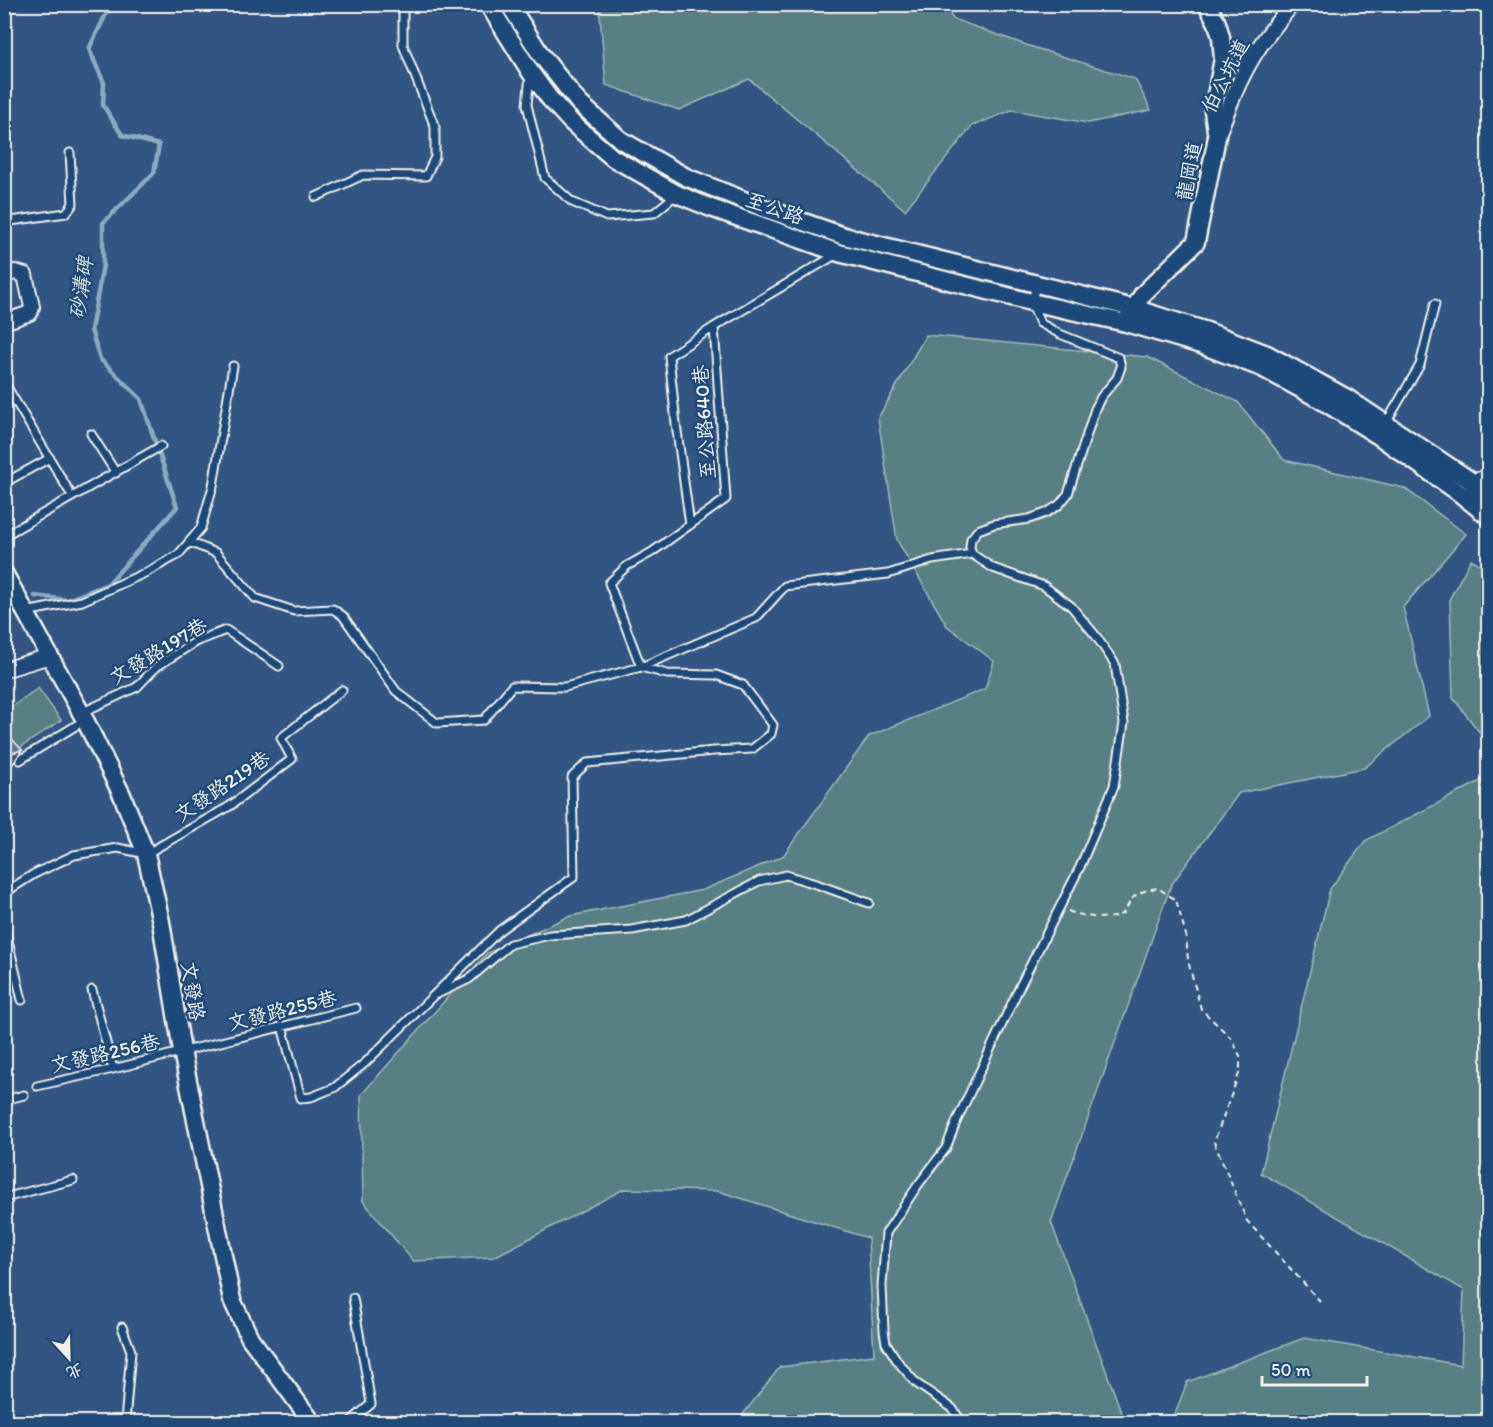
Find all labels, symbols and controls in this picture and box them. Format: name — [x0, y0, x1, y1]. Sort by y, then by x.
street label: 伯公坑道 — [1196, 35, 1254, 117]
street label: 龍岡道 — [1171, 139, 1207, 203]
street label: 至公路 — [743, 187, 808, 229]
water label: 砂溝碑 — [64, 253, 98, 321]
street label: 至公路640巷 — [688, 363, 720, 480]
street label: 文發路197巷 — [105, 612, 212, 690]
street label: 文發路219巷 — [170, 745, 275, 827]
street label: 文發路 — [176, 959, 210, 1023]
street label: 文發路255巷 — [225, 985, 340, 1035]
street label: 文發路256巷 — [48, 1029, 163, 1077]
north arrow — [39, 1328, 99, 1388]
scale bar — [1262, 1349, 1367, 1387]
text: 50 m — [1271, 1359, 1311, 1381]
text: 北 — [63, 1360, 85, 1383]

